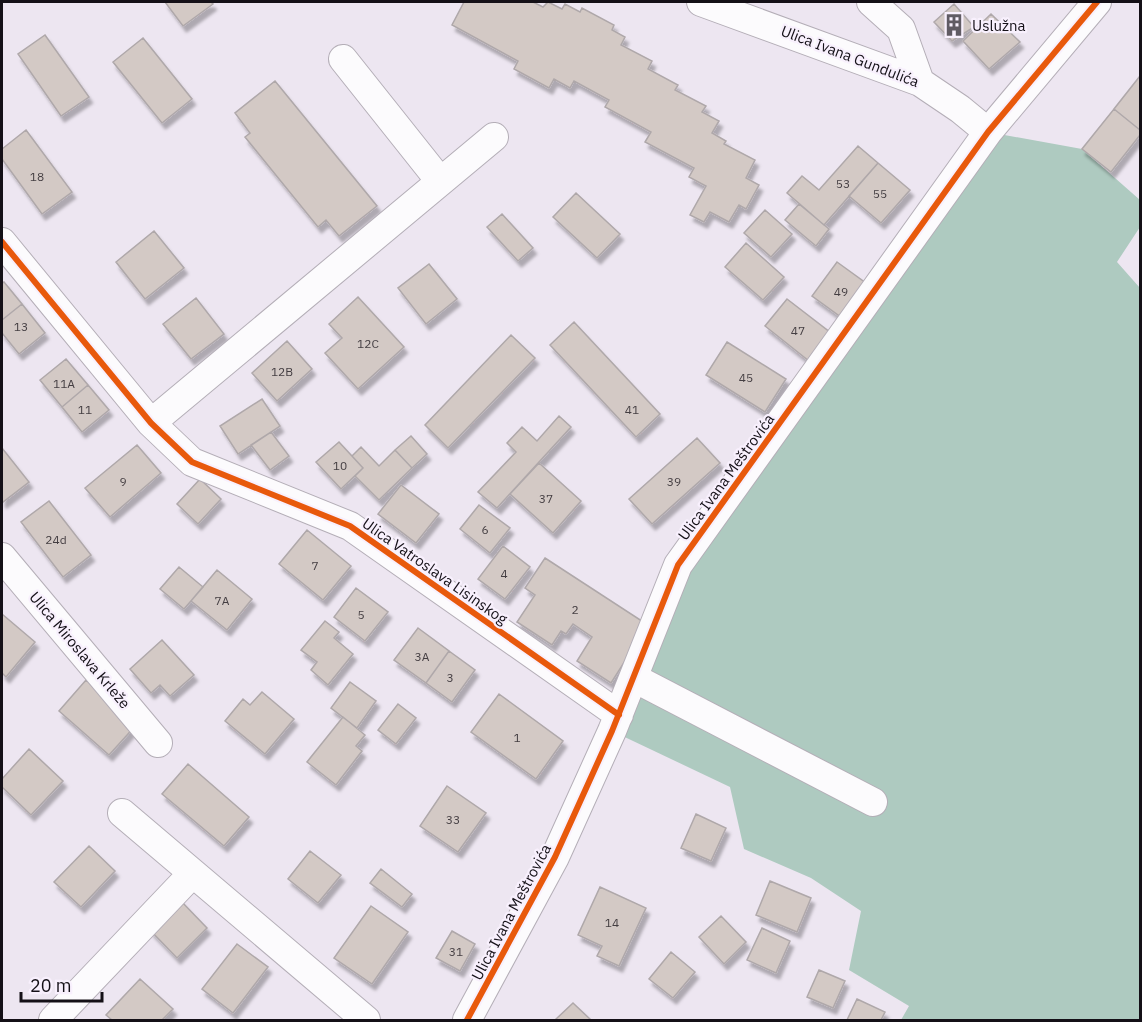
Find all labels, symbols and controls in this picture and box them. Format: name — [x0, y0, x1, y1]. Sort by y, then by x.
building icon: Uslužna — [941, 12, 967, 38]
place label: Uslužna — [972, 16, 1026, 35]
street label: Ulica Ivana Gundulića — [778, 21, 922, 91]
house number: 18 — [30, 169, 44, 184]
house number: 53 — [836, 176, 850, 191]
house number: 55 — [873, 186, 887, 201]
house number: 49 — [834, 284, 848, 299]
house number: 13 — [14, 319, 28, 334]
house number: 47 — [791, 323, 805, 338]
house number: 12C — [357, 336, 379, 351]
house number: 12B — [271, 364, 293, 379]
house number: 45 — [739, 370, 753, 385]
house number: 11A — [53, 376, 75, 391]
house number: 11 — [78, 402, 92, 417]
house number: 41 — [625, 402, 639, 417]
street label: Ulica Ivana Meštrovića — [674, 410, 778, 544]
house number: 10 — [333, 458, 347, 473]
house number: 9 — [119, 474, 127, 489]
house number: 39 — [667, 474, 681, 489]
house number: 37 — [539, 491, 553, 506]
street label: Ulica Vatroslava Lisinskog — [359, 514, 511, 628]
house number: 6 — [481, 522, 489, 537]
house number: 24d — [45, 532, 67, 547]
house number: 7 — [311, 558, 319, 573]
house number: 4 — [500, 566, 508, 581]
street label: Ulica Miroslava Krleže — [25, 588, 135, 712]
house number: 7A — [215, 593, 230, 608]
house number: 2 — [571, 602, 579, 617]
house number: 5 — [357, 607, 365, 622]
house number: 3A — [415, 649, 430, 664]
house number: 3 — [446, 670, 454, 685]
house number: 1 — [513, 730, 521, 745]
house number: 33 — [446, 812, 460, 827]
street label: Ulica Ivana Meštrovića — [467, 841, 555, 983]
house number: 14 — [605, 915, 619, 930]
house number: 31 — [449, 944, 463, 959]
scale bar — [21, 965, 102, 1003]
text: 20 m — [30, 974, 72, 997]

